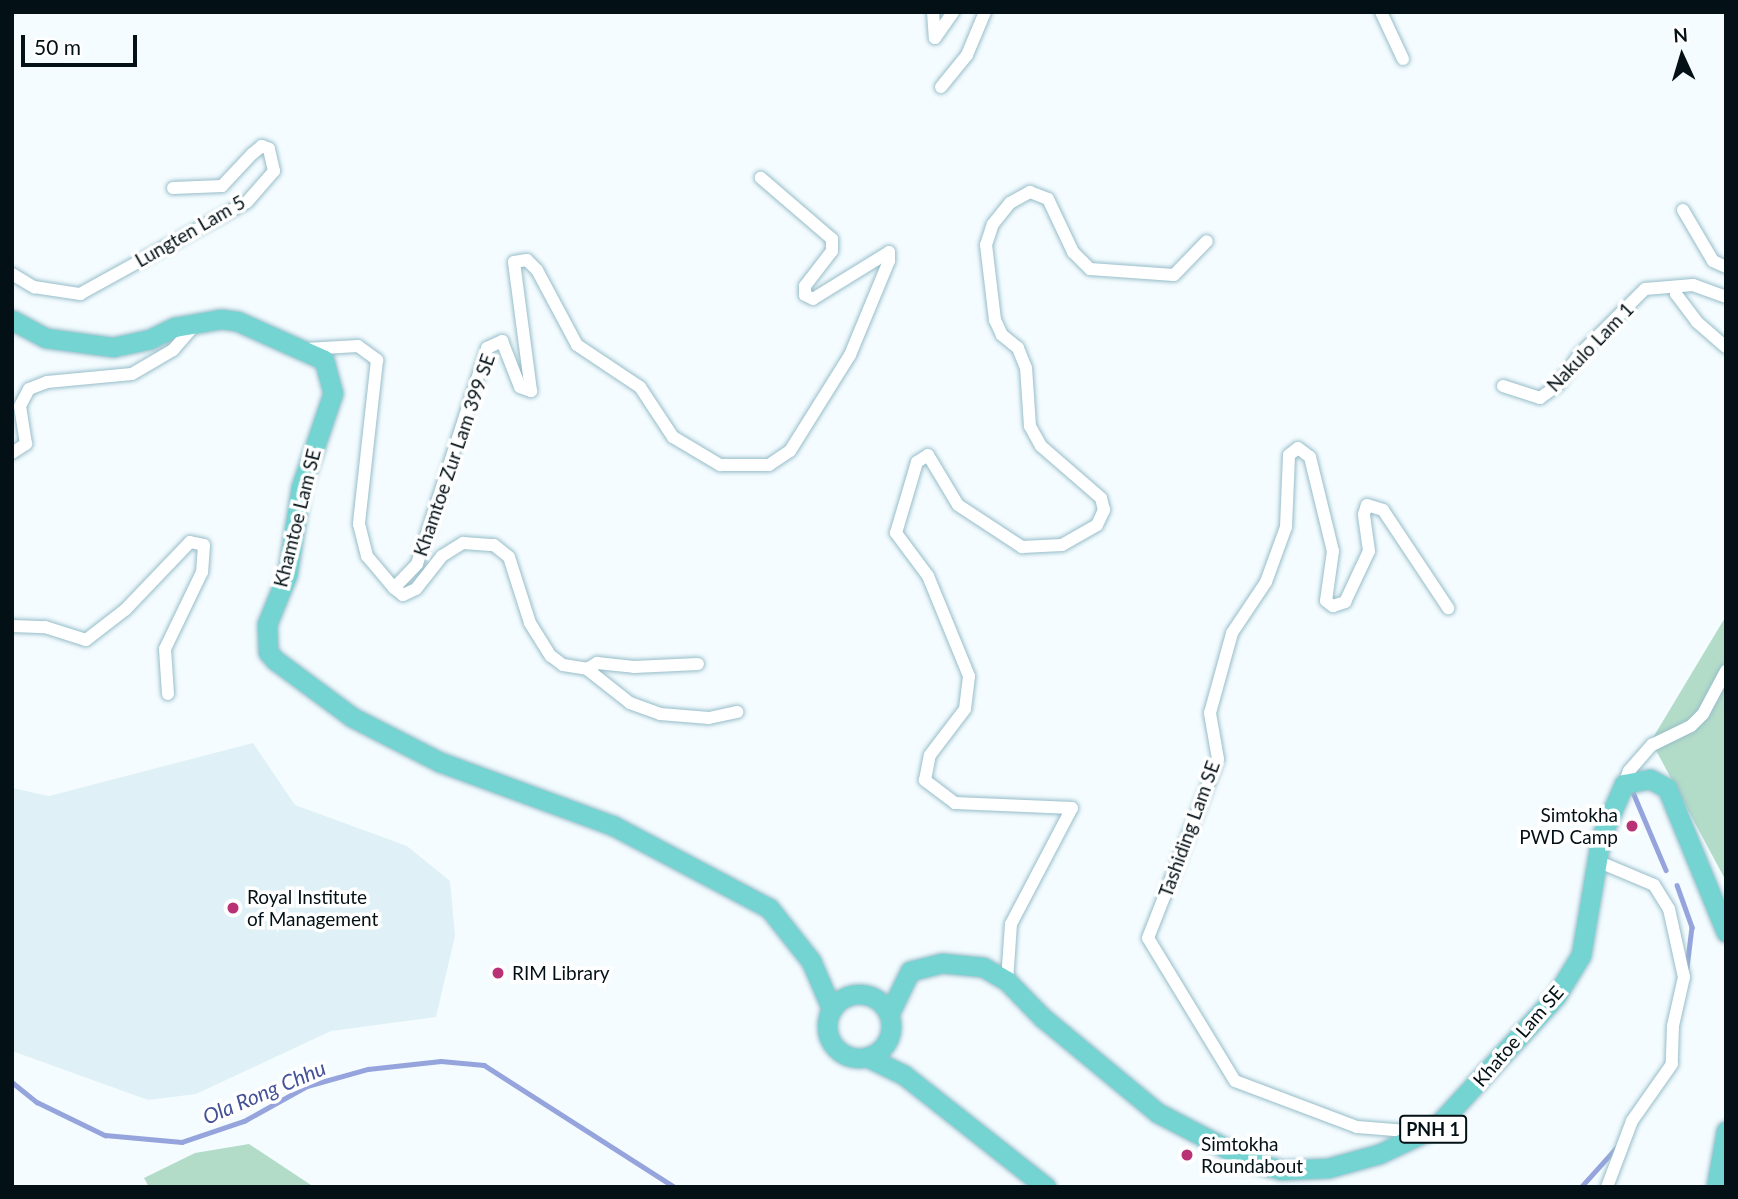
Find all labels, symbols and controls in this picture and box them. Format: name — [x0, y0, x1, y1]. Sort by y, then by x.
scale bar — [24, 21, 140, 65]
north arrow — [1647, 21, 1717, 91]
text: N — [1672, 23, 1689, 47]
text: 50 m — [34, 34, 81, 59]
street label: Lungten Lam 5 — [131, 190, 249, 272]
street label: Nakulo Lam 1 — [1542, 298, 1638, 396]
street label: Khamtoe Zur Lam 399 SE — [409, 351, 499, 559]
street label: Khamtoe Lam SE — [269, 447, 325, 589]
street label: Tashiding Lam SE — [1154, 758, 1224, 900]
place label: Simtokha PWD Camp — [1519, 804, 1618, 848]
marker: Simtokha PWD Camp — [1624, 818, 1640, 834]
place label: Royal Institute of Management — [247, 886, 379, 930]
marker: Royal Institute of Management — [225, 900, 241, 916]
place label: RIM Library — [512, 962, 610, 984]
marker: RIM Library — [490, 965, 506, 981]
street label: Khatoe Lam SE — [1468, 981, 1568, 1091]
water label: Ola Rong Chhu — [199, 1055, 329, 1129]
road number: PNH 1 — [1398, 1114, 1468, 1144]
place label: Simtokha Roundabout — [1201, 1133, 1303, 1177]
marker: Simtokha Roundabout — [1179, 1147, 1195, 1163]

